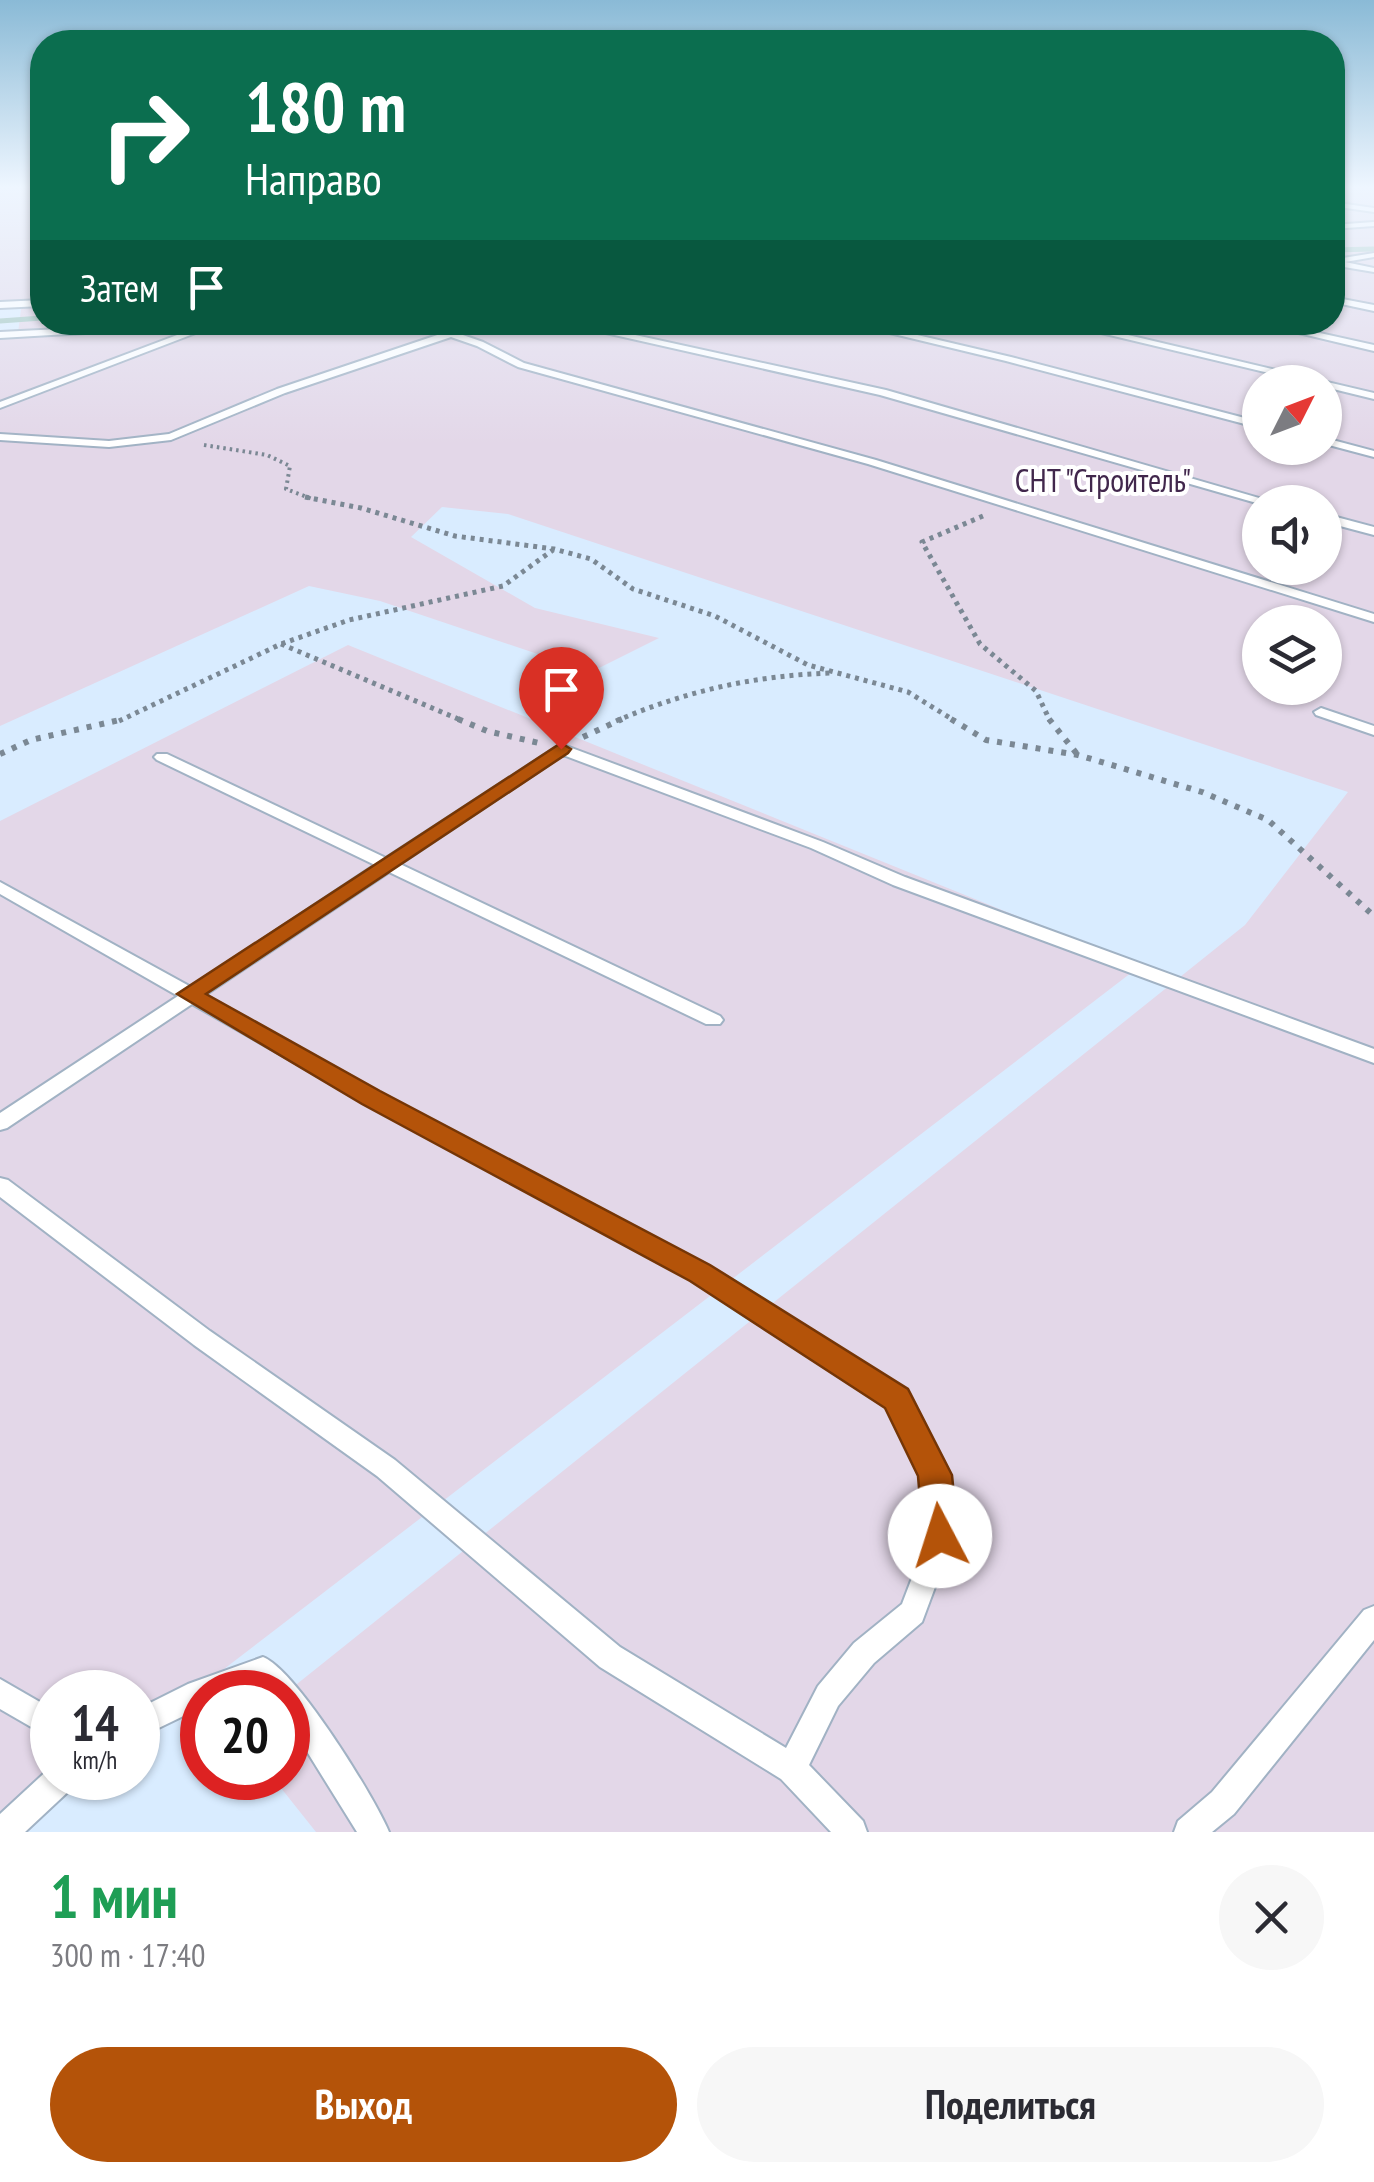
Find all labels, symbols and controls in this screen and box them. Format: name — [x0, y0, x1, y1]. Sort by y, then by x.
text: 180 m — [245, 61, 406, 151]
icon: right — [80, 70, 210, 200]
text: Направо — [245, 149, 382, 207]
icon: arrive — [179, 260, 234, 315]
text: Затем — [80, 263, 159, 312]
north arrow — [1242, 365, 1342, 465]
map controls — [1242, 365, 1342, 705]
park label: СНТ "Строитель" — [1015, 459, 1191, 501]
button: sound — [1242, 485, 1342, 585]
button: layers — [1242, 605, 1342, 705]
pin — [519, 647, 604, 750]
icon: arrive — [534, 662, 589, 717]
position arrow — [888, 1484, 992, 1588]
speed limit sign: 20 — [180, 1670, 310, 1800]
text: 14 — [71, 1690, 119, 1755]
text: km/h — [73, 1744, 117, 1776]
text: 1 мин — [50, 1857, 178, 1935]
button: close — [1219, 1865, 1324, 1970]
text: 300 m · 17:40 — [50, 1934, 205, 1976]
button: Выход — [50, 2047, 677, 2162]
button: Поделиться — [697, 2047, 1324, 2162]

